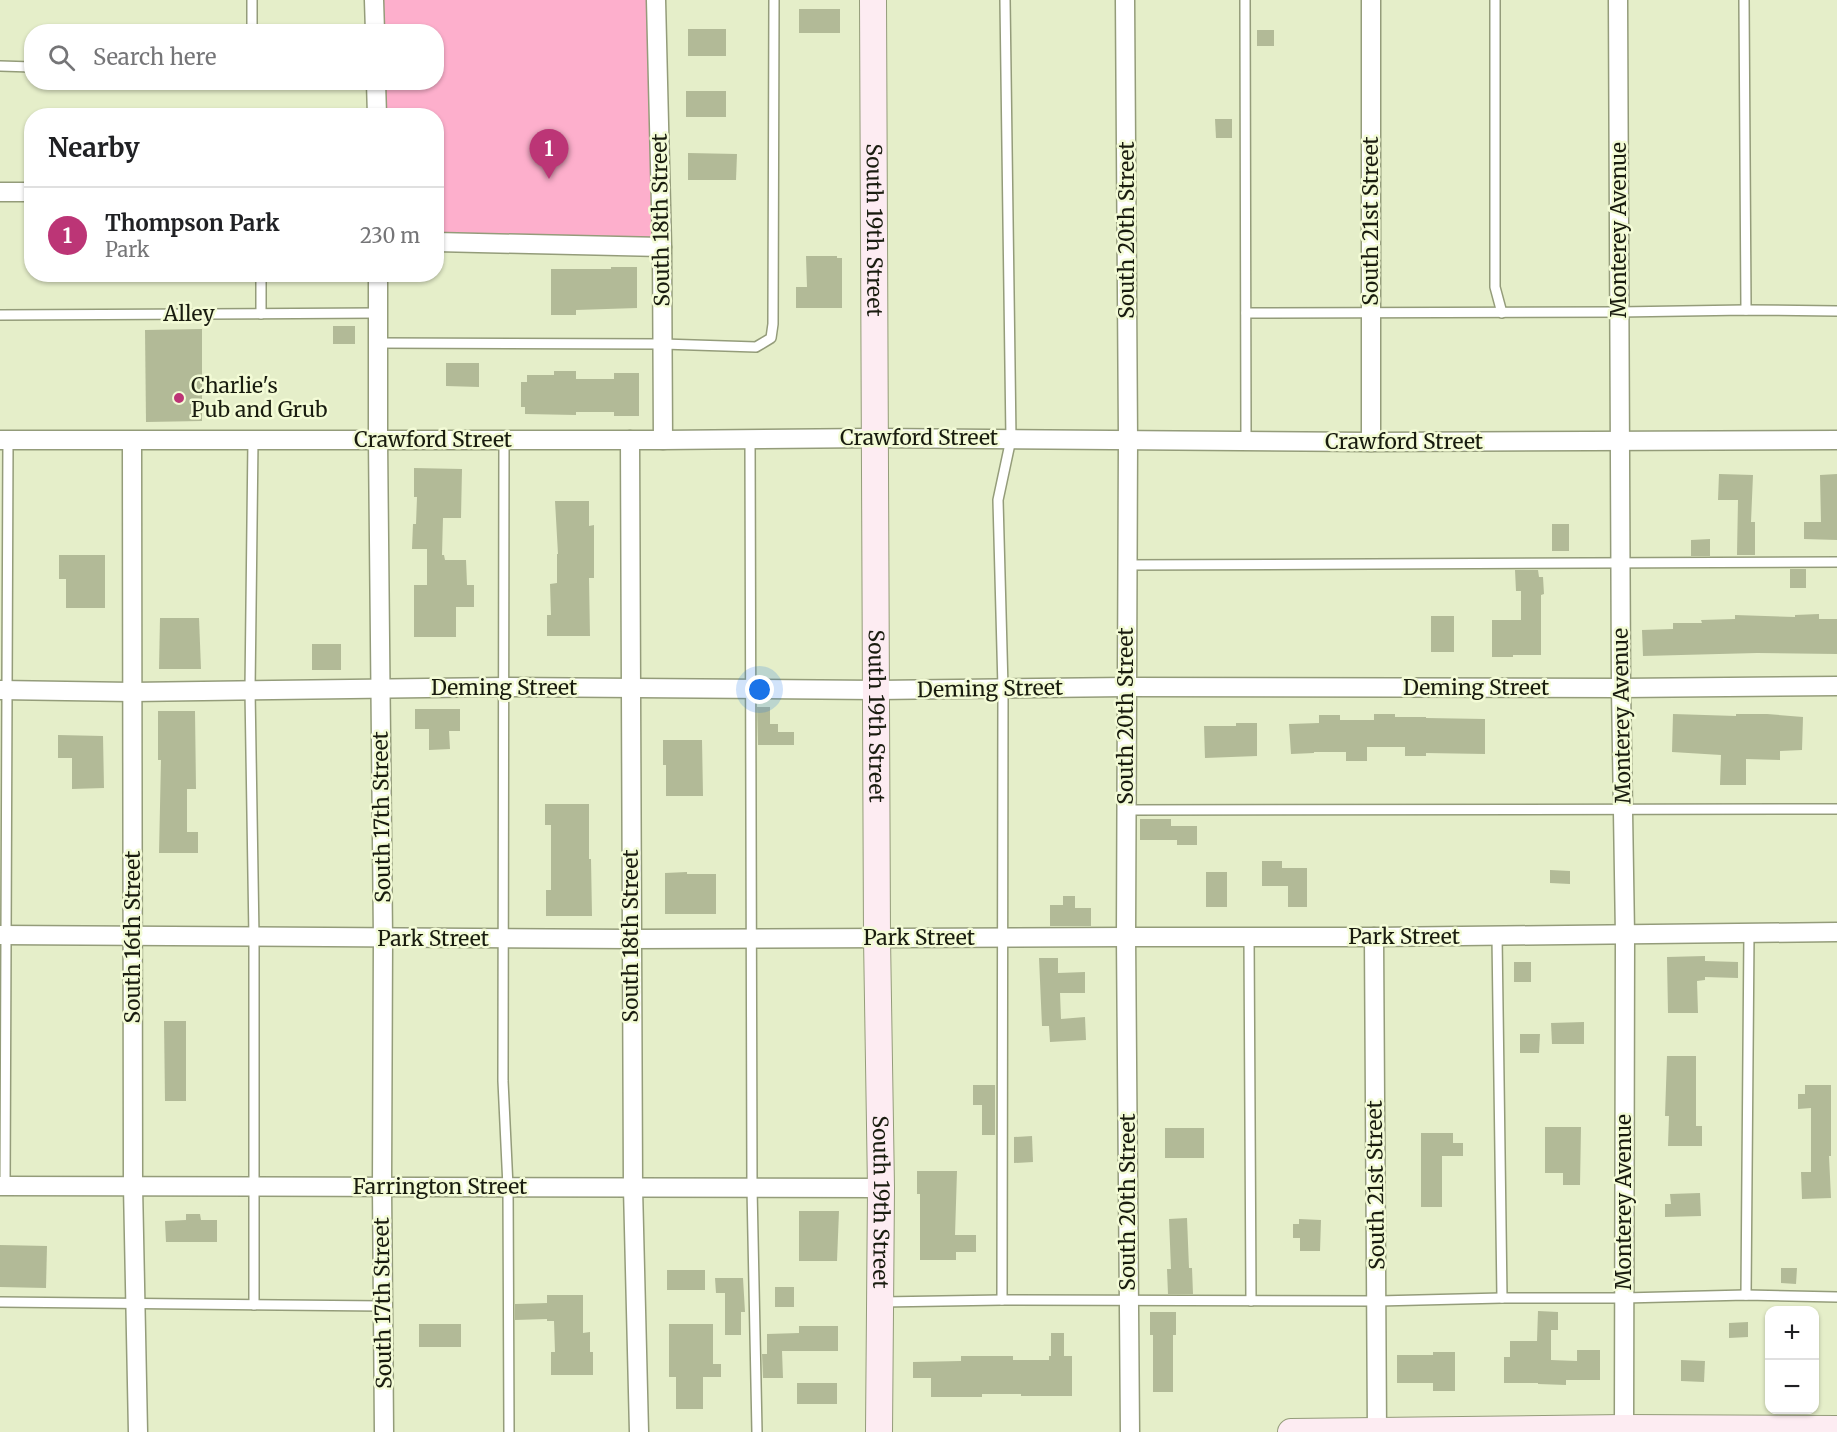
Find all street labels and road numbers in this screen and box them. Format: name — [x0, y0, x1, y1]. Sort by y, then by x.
street label: South 18th Street — [645, 133, 676, 307]
street label: South 21st Street — [1357, 136, 1384, 306]
street label: South 20th Street — [1113, 141, 1140, 319]
street label: Monterey Avenue — [1605, 142, 1632, 318]
street label: South 19th Street — [861, 143, 888, 317]
street label: Alley — [162, 300, 215, 327]
street label: Crawford Street — [840, 424, 998, 451]
street label: Crawford Street — [354, 426, 512, 453]
street label: Crawford Street — [1325, 428, 1483, 455]
street label: South 20th Street — [1112, 627, 1139, 805]
street label: Monterey Avenue — [1606, 628, 1637, 804]
street label: South 19th Street — [863, 629, 890, 803]
street label: Deming Street — [431, 674, 577, 701]
street label: Deming Street — [917, 674, 1063, 703]
street label: Deming Street — [1403, 674, 1549, 701]
street label: South 17th Street — [367, 731, 396, 903]
street label: South 18th Street — [617, 849, 644, 1023]
street label: South 16th Street — [119, 851, 146, 1023]
street label: Park Street — [1348, 923, 1460, 950]
street label: Park Street — [863, 924, 975, 951]
street label: Park Street — [377, 925, 489, 952]
street label: South 21st Street — [1361, 1100, 1390, 1270]
street label: South 20th Street — [1114, 1113, 1141, 1291]
street label: Monterey Avenue — [1610, 1114, 1637, 1290]
street label: South 19th Street — [867, 1115, 895, 1289]
street label: Farrington Street — [353, 1173, 527, 1200]
street label: South 17th Street — [368, 1217, 397, 1389]

